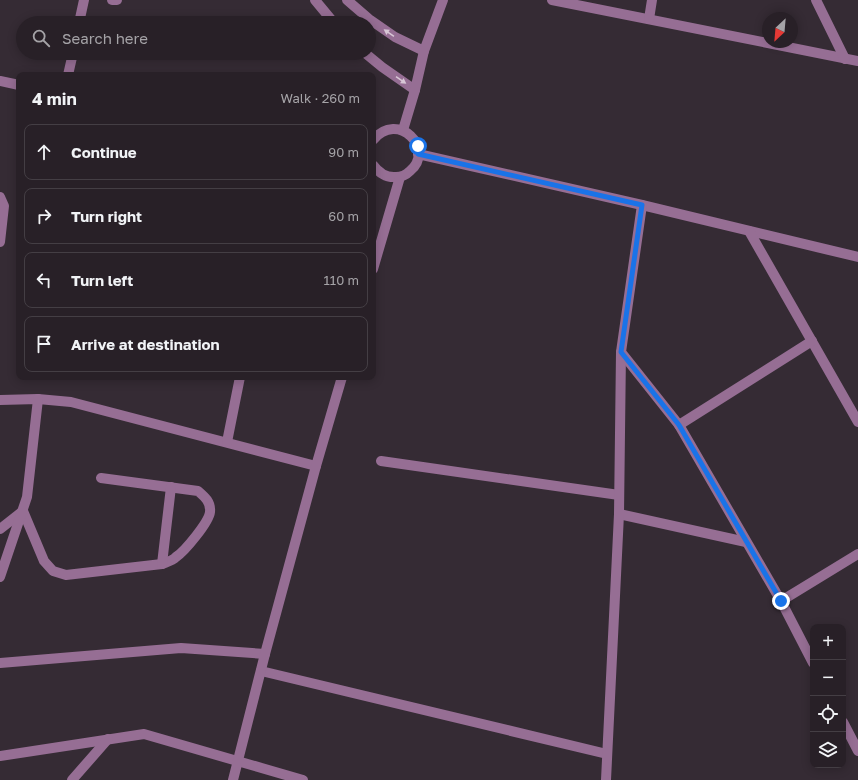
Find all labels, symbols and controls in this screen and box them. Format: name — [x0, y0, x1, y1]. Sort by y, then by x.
north arrow — [762, 12, 798, 48]
search box — [16, 16, 376, 60]
icon: search — [30, 27, 52, 49]
text: Search here — [62, 29, 148, 47]
one-way arrow — [384, 29, 394, 37]
one-way arrow — [396, 76, 406, 84]
text: 4 min — [32, 88, 77, 109]
text: Walk · 260 m — [281, 90, 360, 106]
route start — [409, 137, 427, 155]
icon: ahead — [33, 141, 55, 163]
text: Continue — [71, 143, 137, 161]
text: 90 m — [328, 144, 359, 160]
icon: right — [33, 205, 55, 227]
text: Turn right — [71, 207, 142, 225]
text: 60 m — [328, 208, 359, 224]
icon: left — [33, 269, 55, 291]
text: Turn left — [71, 271, 133, 289]
text: 110 m — [324, 272, 359, 288]
icon: arrive — [33, 333, 55, 355]
text: Arrive at destination — [71, 335, 220, 353]
route end — [772, 592, 790, 610]
map controls — [810, 624, 846, 768]
button: + — [810, 624, 846, 660]
button: − — [810, 660, 846, 696]
button: locate — [810, 696, 846, 732]
button: layers — [810, 732, 846, 768]

